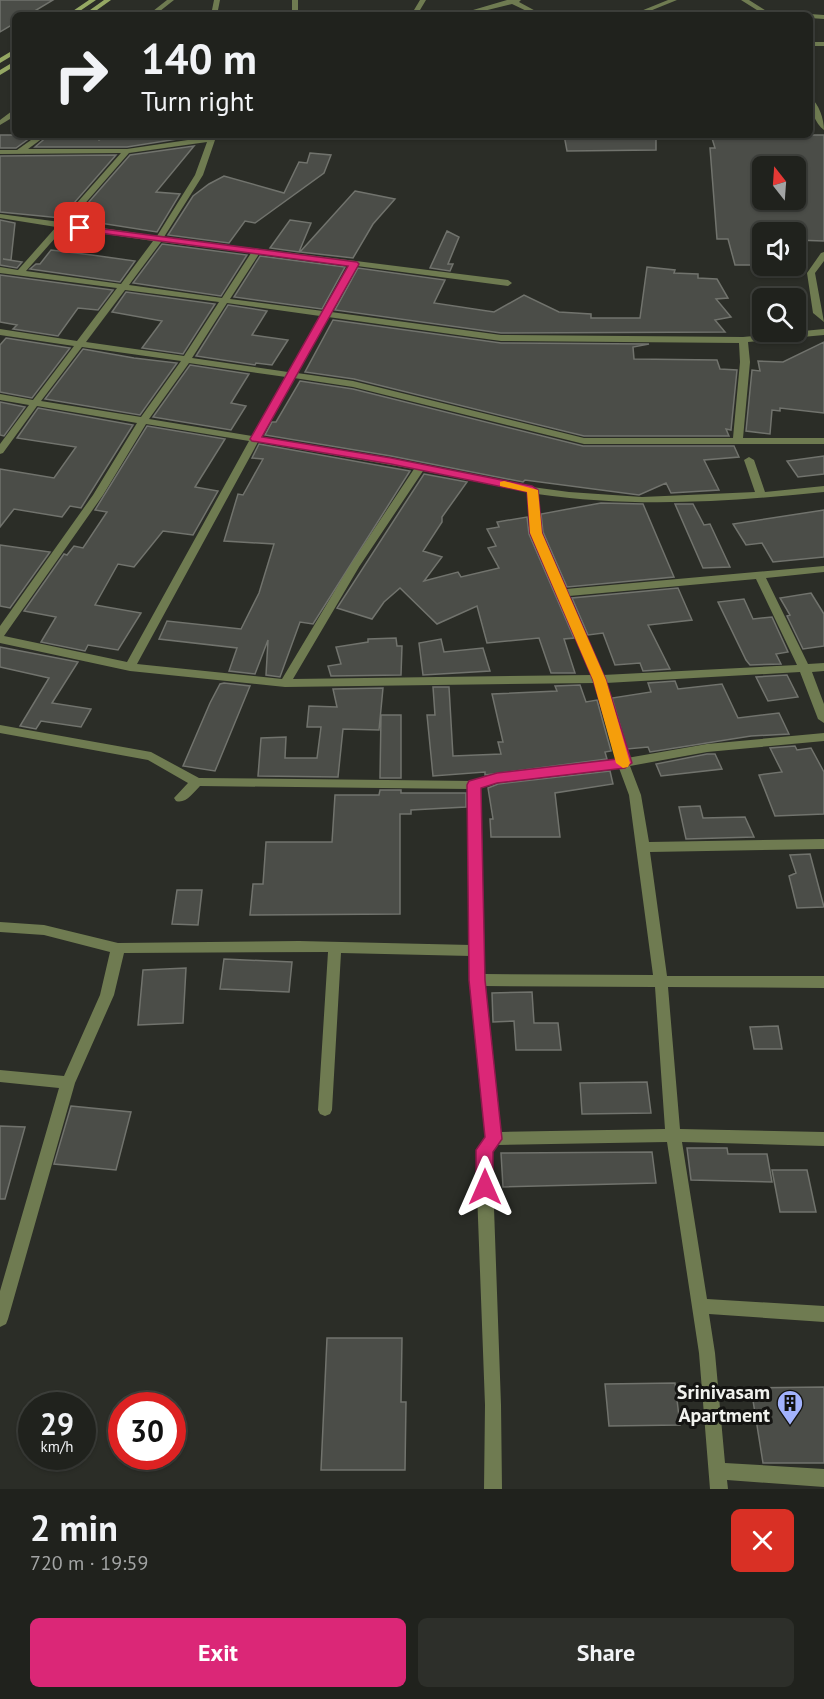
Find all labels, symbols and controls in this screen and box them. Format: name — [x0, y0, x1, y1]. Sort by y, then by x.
text: 140 m — [141, 31, 257, 86]
icon: right — [42, 36, 120, 114]
text: Turn right — [141, 84, 254, 118]
north arrow — [752, 156, 806, 210]
map controls — [752, 156, 806, 342]
pin — [54, 202, 105, 253]
icon: arrive — [63, 211, 96, 244]
button: sound — [752, 222, 806, 276]
button: search — [752, 288, 806, 342]
position arrow — [453, 1155, 517, 1219]
place label: Srinivasam Apartment — [677, 1379, 770, 1428]
building icon: Srinivasam Apartment — [775, 1388, 805, 1426]
speed limit sign: 30 — [108, 1392, 186, 1470]
text: 29 — [40, 1404, 74, 1443]
text: km/h — [41, 1437, 73, 1456]
text: 2 min — [30, 1504, 118, 1551]
button: close — [731, 1509, 794, 1572]
text: 720 m · 19:59 — [30, 1550, 148, 1576]
button: Exit — [30, 1618, 406, 1687]
button: Share — [418, 1618, 794, 1687]

